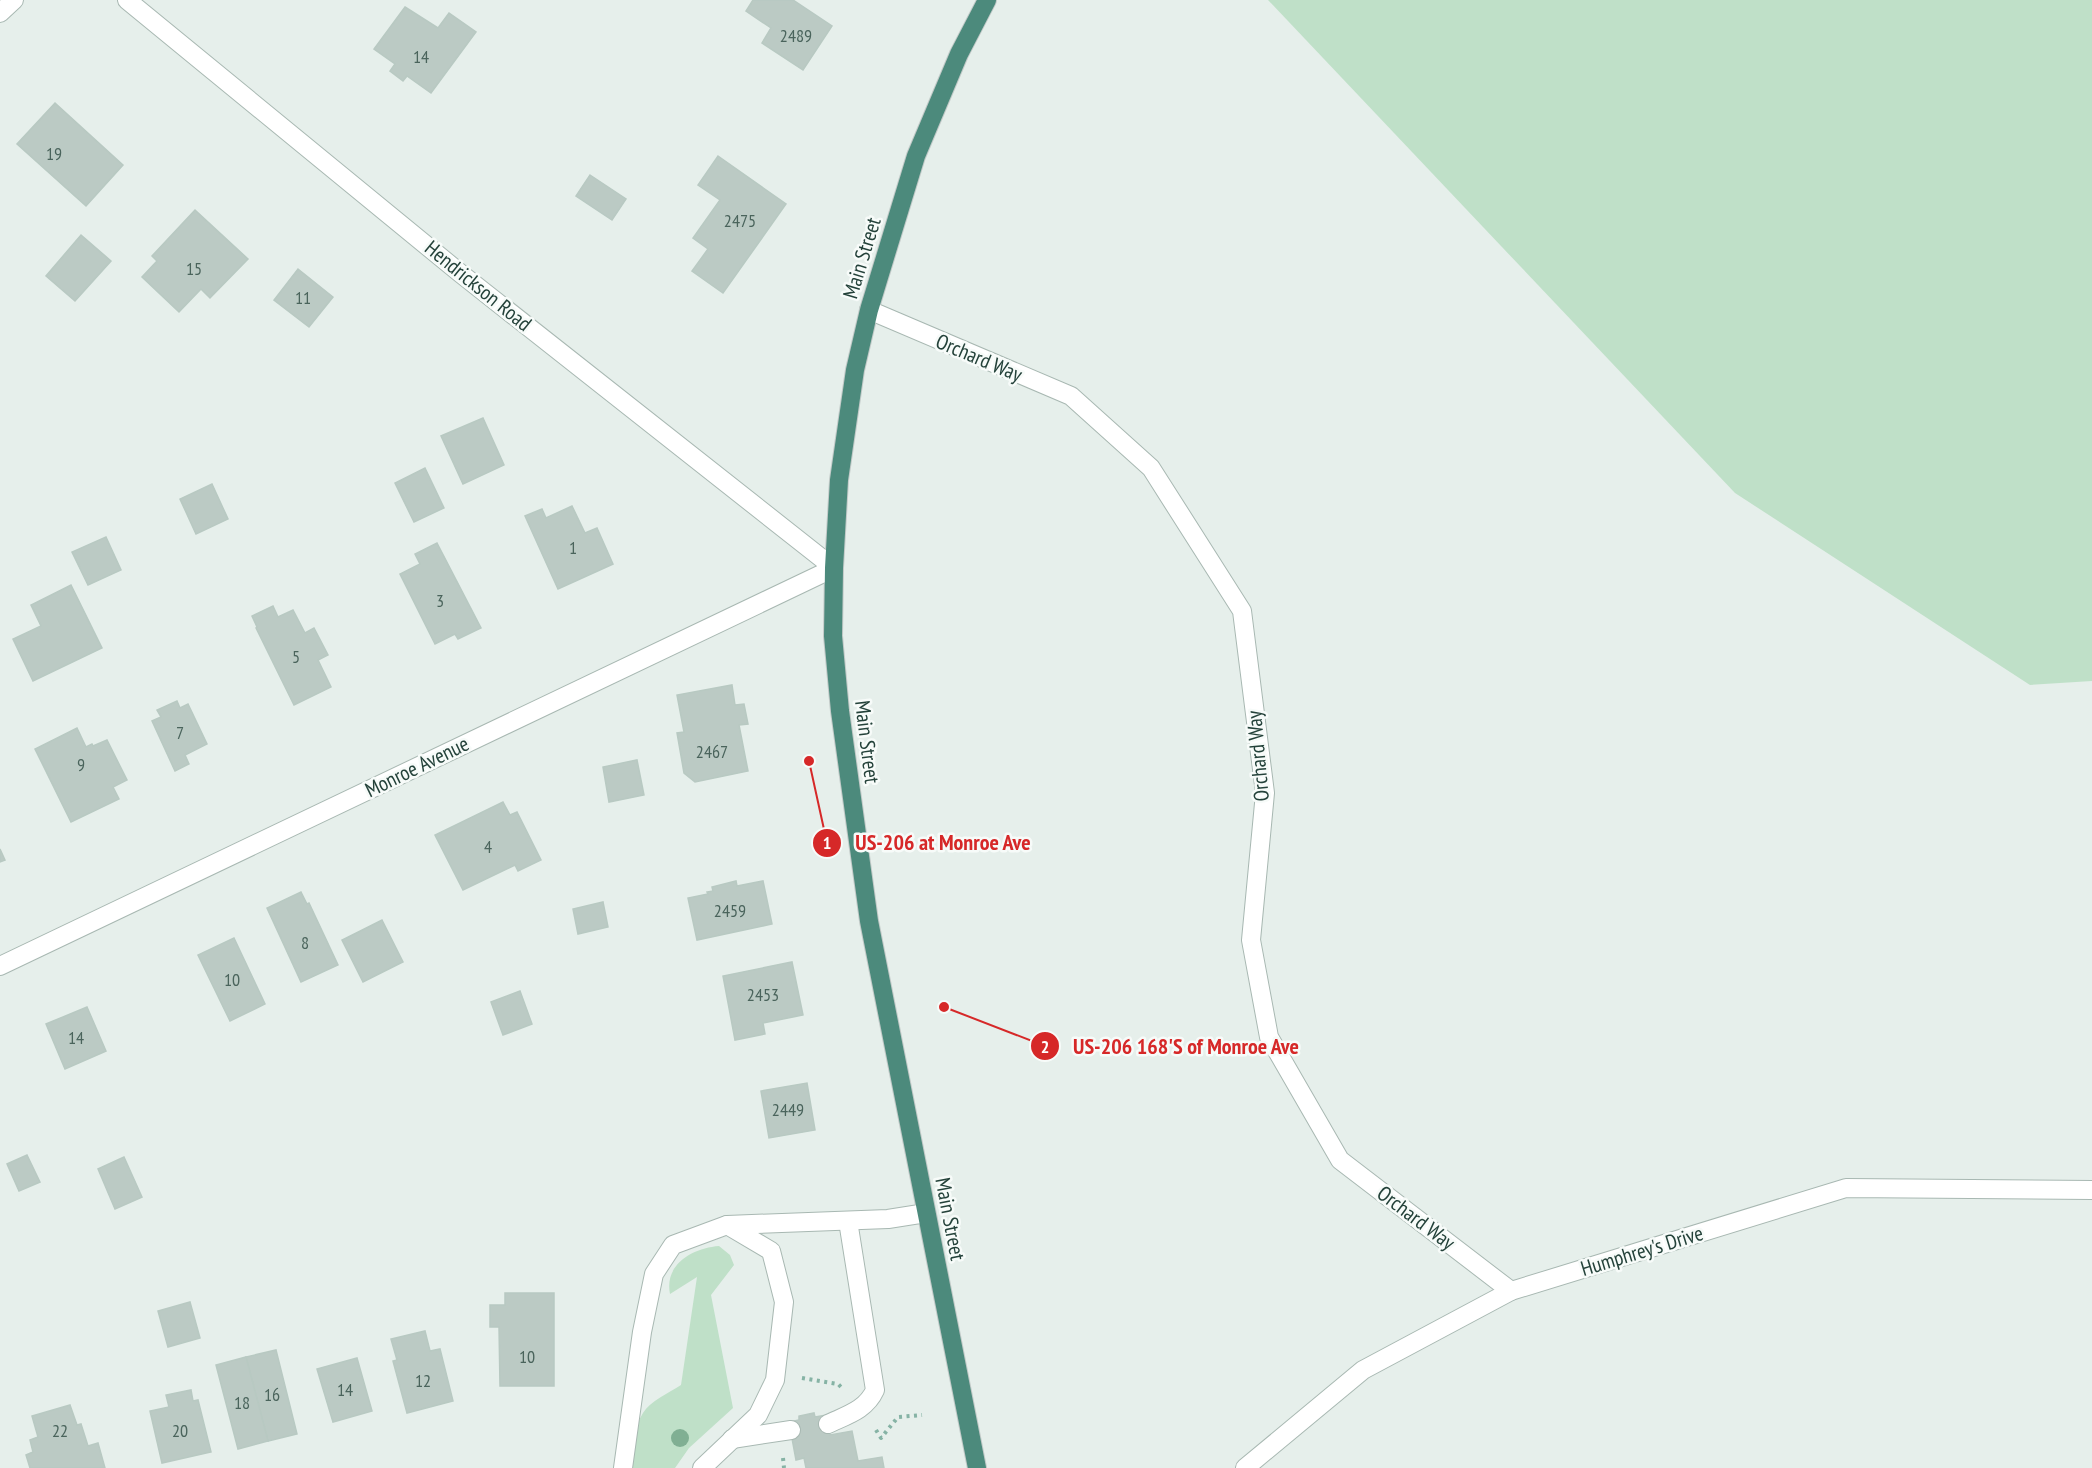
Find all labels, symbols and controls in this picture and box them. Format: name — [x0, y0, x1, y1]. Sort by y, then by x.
house number: 2489 — [780, 24, 812, 47]
house number: 14 — [413, 45, 429, 68]
house number: 19 — [46, 142, 62, 165]
house number: 2475 — [724, 209, 756, 232]
street label: Main Street — [836, 214, 887, 302]
street label: Hendrickson Road — [419, 234, 537, 337]
house number: 15 — [186, 257, 202, 280]
house number: 11 — [295, 286, 311, 309]
street label: Orchard Way — [932, 327, 1026, 388]
house number: 1 — [569, 536, 577, 559]
house number: 3 — [436, 589, 444, 612]
house number: 5 — [292, 645, 300, 668]
street label: Main Street — [849, 699, 886, 785]
street label: Orchard Way — [1240, 709, 1275, 803]
house number: 7 — [176, 721, 184, 744]
street label: Monroe Avenue — [360, 730, 473, 803]
house number: 2467 — [696, 740, 728, 763]
house number: 9 — [77, 753, 85, 776]
callout: US-206 at Monroe Ave — [812, 823, 1043, 863]
text: US-206 at Monroe Ave — [855, 828, 1031, 856]
text: 1 — [823, 831, 831, 854]
house number: 4 — [484, 835, 492, 858]
house number: 2459 — [714, 899, 746, 922]
house number: 8 — [301, 931, 309, 954]
house number: 10 — [224, 968, 240, 991]
house number: 2453 — [747, 983, 779, 1006]
house number: 14 — [68, 1026, 84, 1049]
callout: US-206 168'S of Monroe Ave — [1030, 1026, 1311, 1066]
text: US-206 168'S of Monroe Ave — [1073, 1032, 1299, 1060]
text: 2 — [1041, 1035, 1049, 1058]
house number: 2449 — [772, 1098, 804, 1121]
street label: Main Street — [929, 1175, 972, 1263]
street label: Orchard Way — [1372, 1179, 1461, 1256]
street label: Humphrey's Drive — [1577, 1219, 1706, 1282]
house number: 10 — [519, 1345, 535, 1368]
house number: 12 — [415, 1369, 431, 1392]
house number: 14 — [337, 1378, 353, 1401]
house number: 16 — [264, 1383, 280, 1406]
house number: 18 — [234, 1391, 250, 1414]
house number: 22 — [52, 1419, 68, 1442]
house number: 20 — [172, 1419, 188, 1442]

